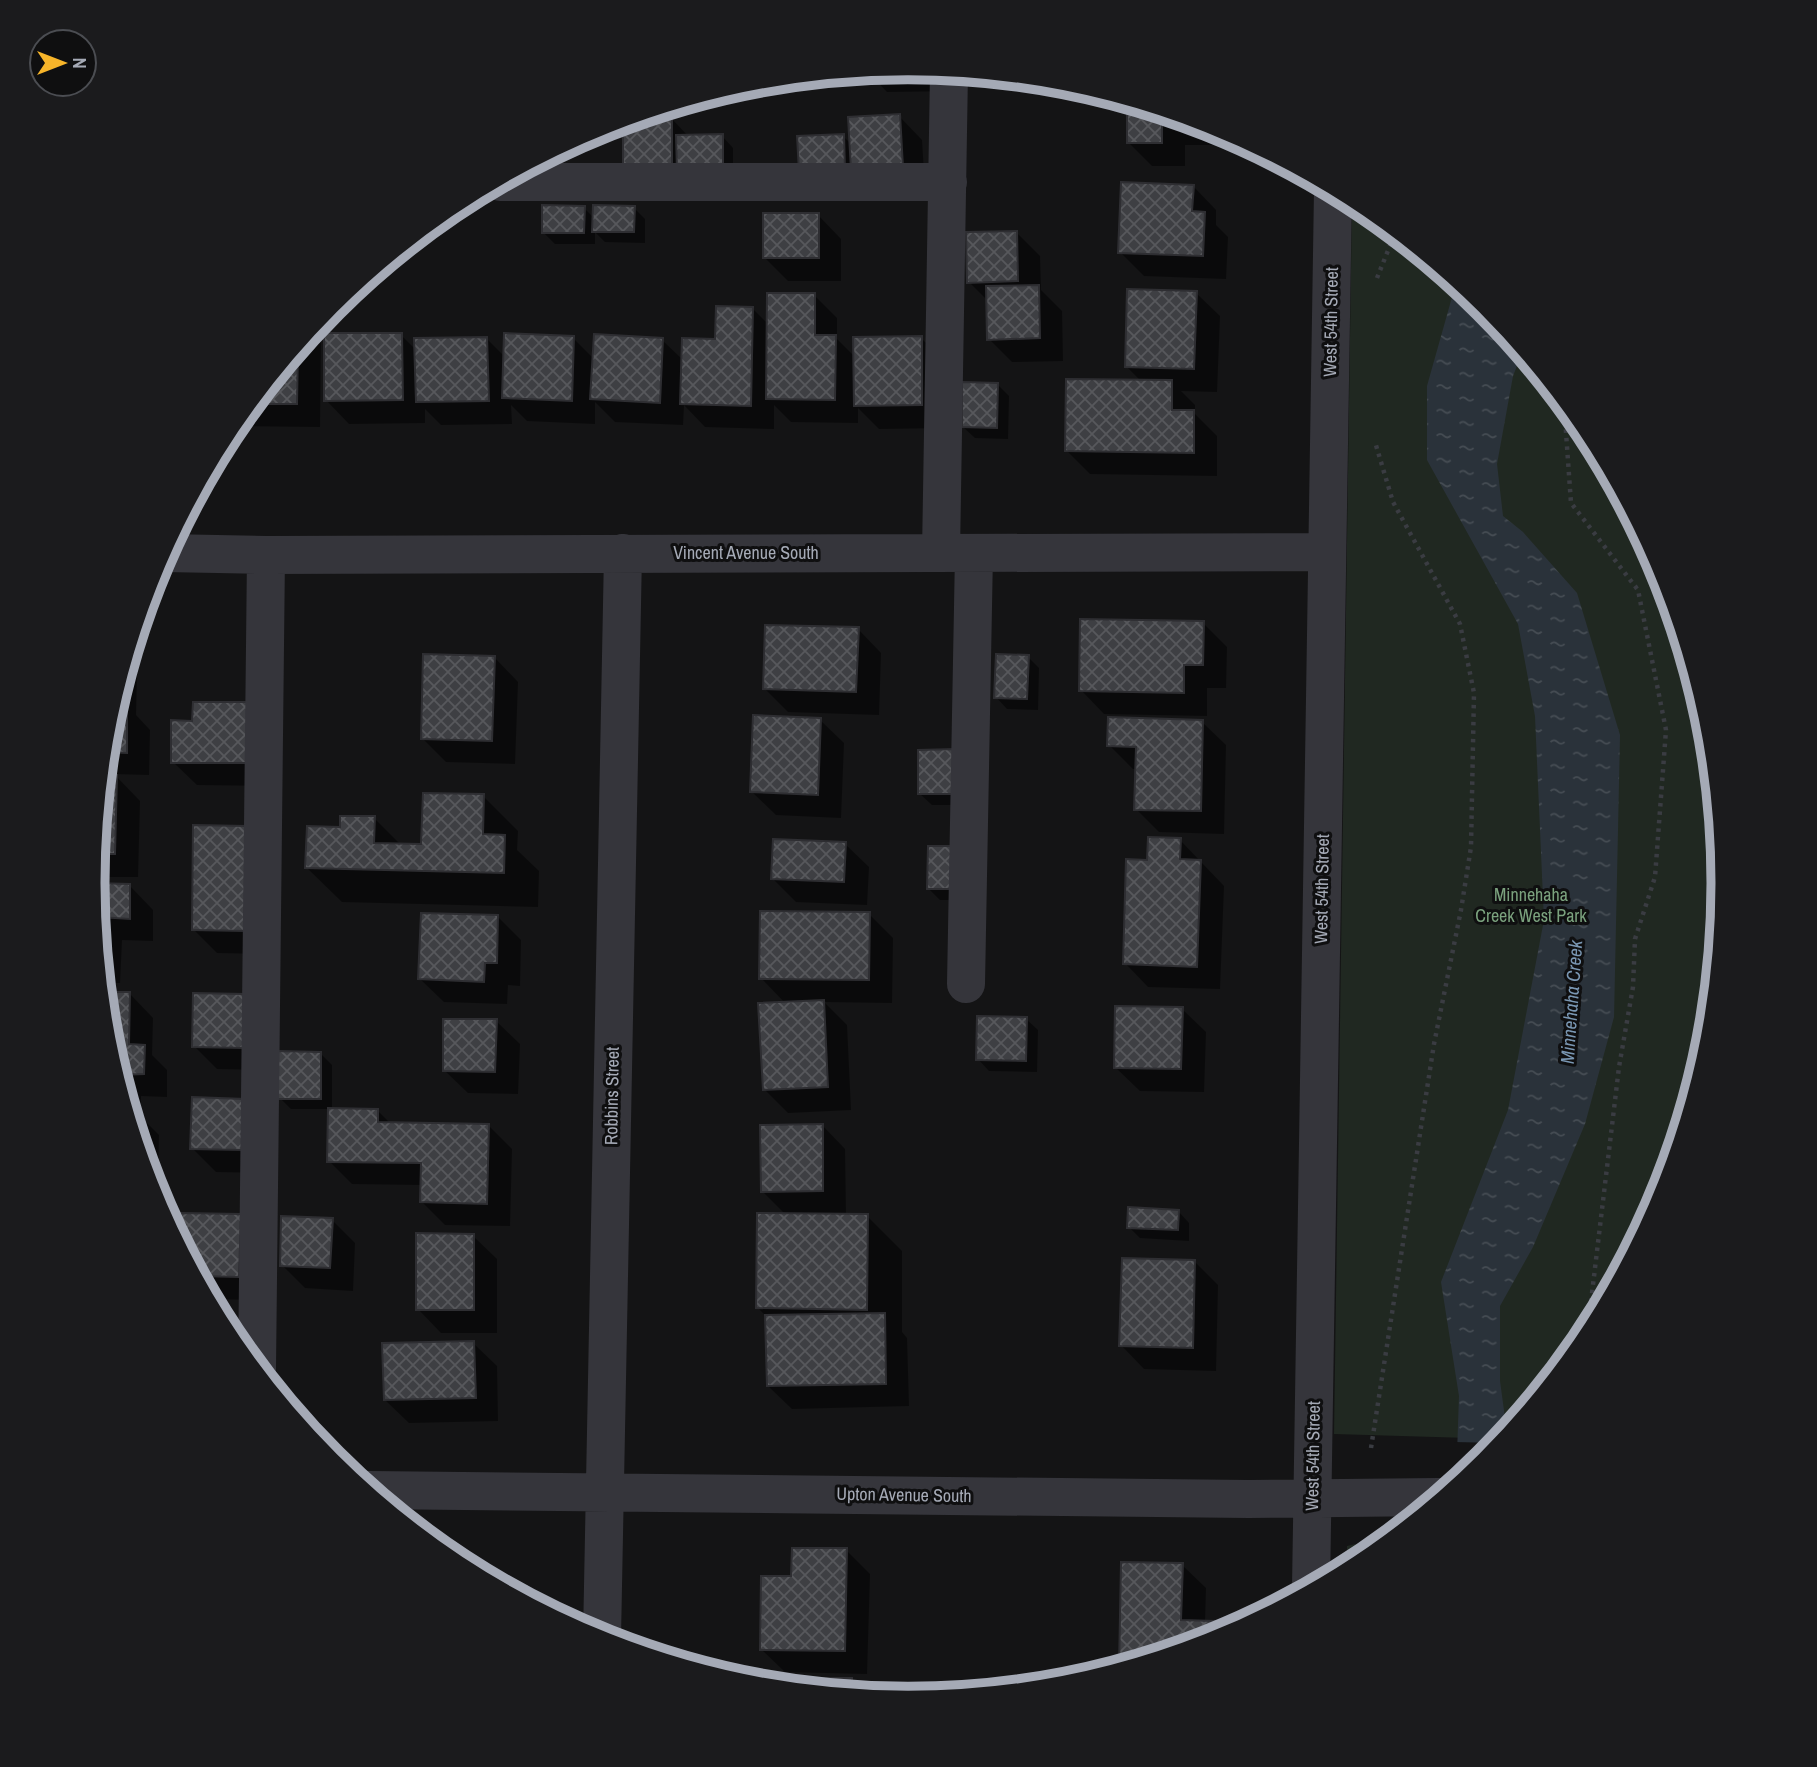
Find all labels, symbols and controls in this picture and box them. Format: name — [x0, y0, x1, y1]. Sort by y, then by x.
north arrow — [28, 28, 98, 98]
text: N — [67, 57, 93, 69]
street label: West 54th Street — [1317, 267, 1344, 377]
street label: Vincent Avenue South — [673, 540, 819, 565]
street label: West 54th Street — [1308, 834, 1335, 944]
park label: Minnehaha Creek West Park — [1475, 882, 1587, 928]
water label: Minnehaha Creek — [1554, 938, 1588, 1065]
street label: Robbins Street — [598, 1047, 625, 1145]
street label: West 54th Street — [1299, 1401, 1326, 1511]
street label: Upton Avenue South — [836, 1481, 972, 1508]

